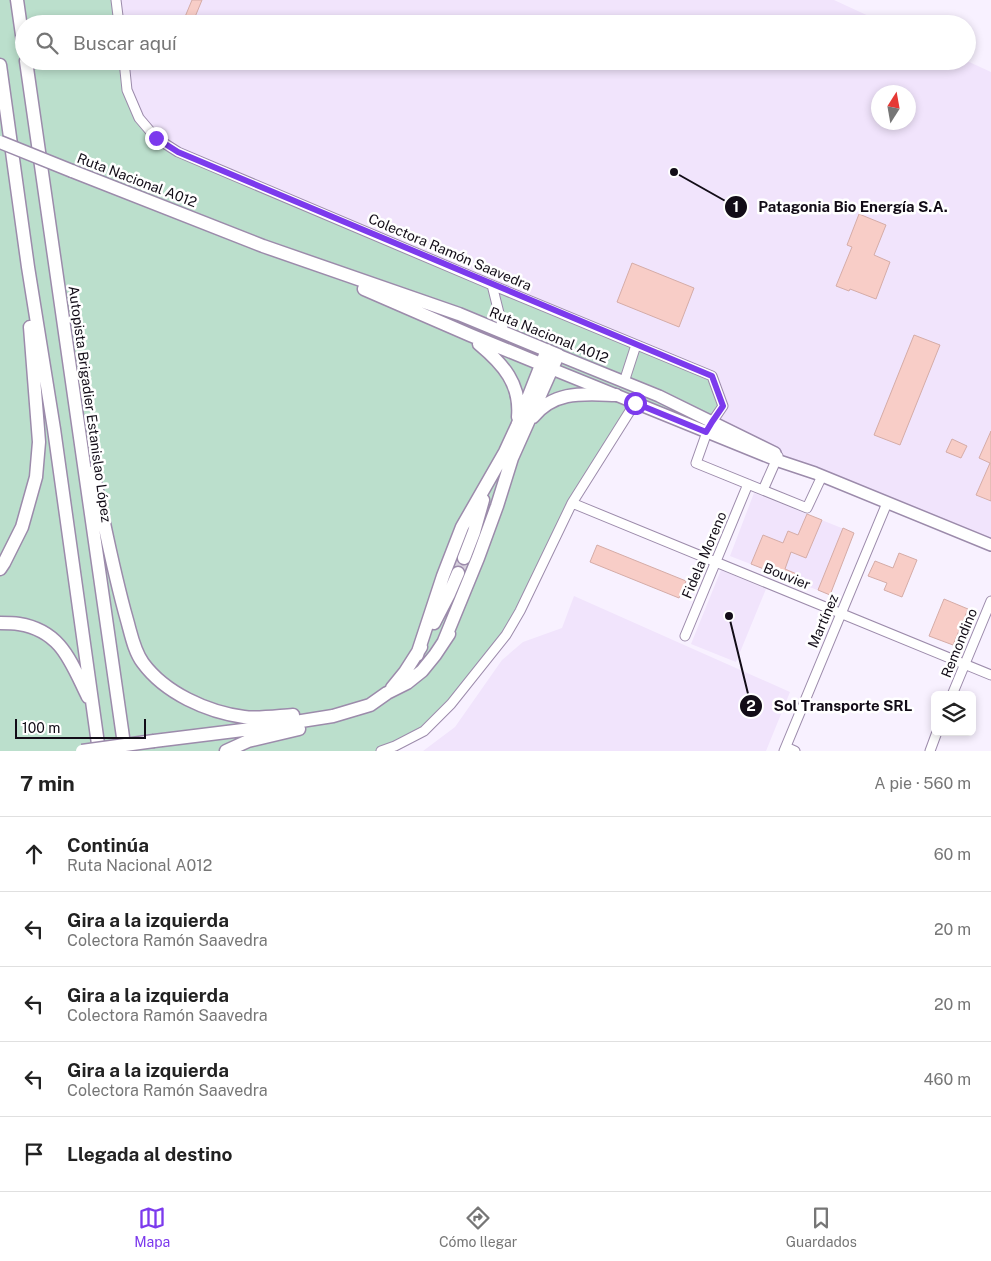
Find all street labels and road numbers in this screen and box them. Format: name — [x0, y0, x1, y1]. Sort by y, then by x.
street label: Ruta Nacional A012 — [75, 150, 199, 210]
street label: Colectora Ramón Saavedra — [366, 210, 534, 294]
street label: Autopista Brigadier Estanislao López — [65, 285, 115, 524]
street label: Ruta Nacional A012 — [487, 304, 611, 366]
street label: Fidela Moreno — [678, 509, 730, 601]
street label: Bouvier — [761, 559, 813, 593]
street label: Martínez — [805, 591, 842, 650]
street label: Remondino — [938, 606, 980, 680]

